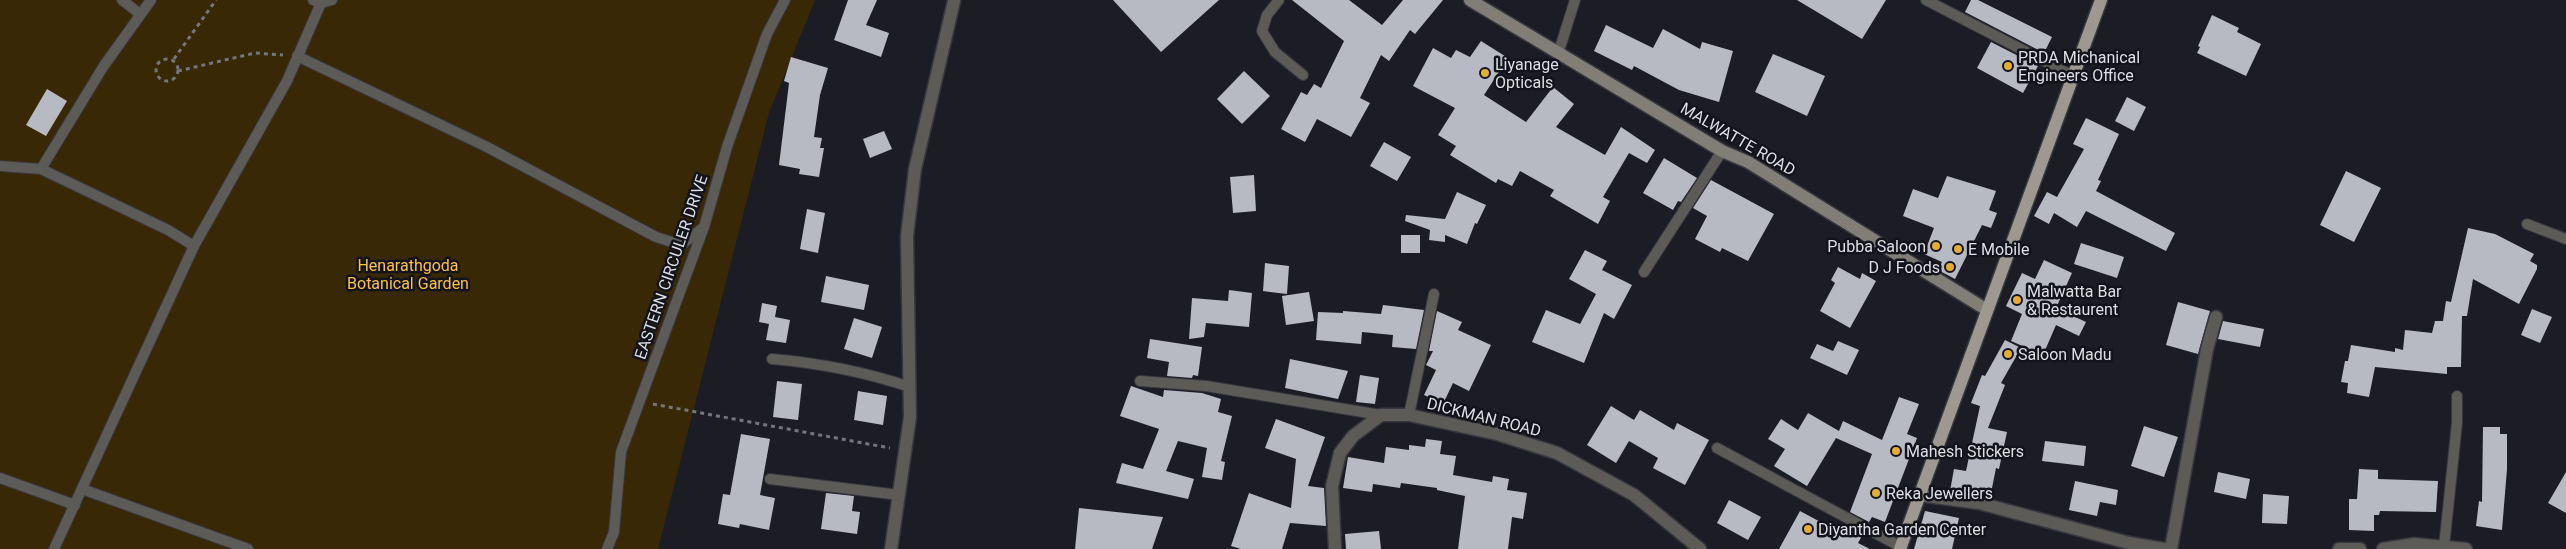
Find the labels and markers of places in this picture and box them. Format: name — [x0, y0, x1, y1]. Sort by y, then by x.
place label: PRDA Michanical Engineers Office — [2018, 48, 2140, 85]
place label: Liyanage Opticals — [1495, 55, 1559, 92]
marker: PRDA Michanical Engineers Office — [2002, 60, 2014, 72]
marker: Liyanage Opticals — [1479, 67, 1491, 79]
place label: Pubba Saloon — [1827, 237, 1926, 256]
marker: Pubba Saloon — [1930, 240, 1942, 252]
place label: E Mobile — [1968, 240, 2029, 259]
marker: E Mobile — [1952, 243, 1964, 255]
place label: D J Foods — [1869, 258, 1940, 277]
marker: D J Foods — [1944, 261, 1956, 273]
place label: Malwatta Bar & Restaurent — [2027, 282, 2122, 319]
marker: Malwatta Bar & Restaurent — [2011, 294, 2023, 306]
place label: Saloon Madu — [2018, 345, 2112, 364]
marker: Saloon Madu — [2002, 348, 2014, 360]
place label: Mahesh Stickers — [1906, 442, 2024, 461]
marker: Mahesh Stickers — [1890, 445, 1902, 457]
place label: Reka Jewellers — [1886, 484, 1993, 503]
marker: Reka Jewellers — [1870, 487, 1882, 499]
place label: Diyantha Garden Center — [1818, 520, 1987, 539]
marker: Diyantha Garden Center — [1802, 523, 1814, 535]

